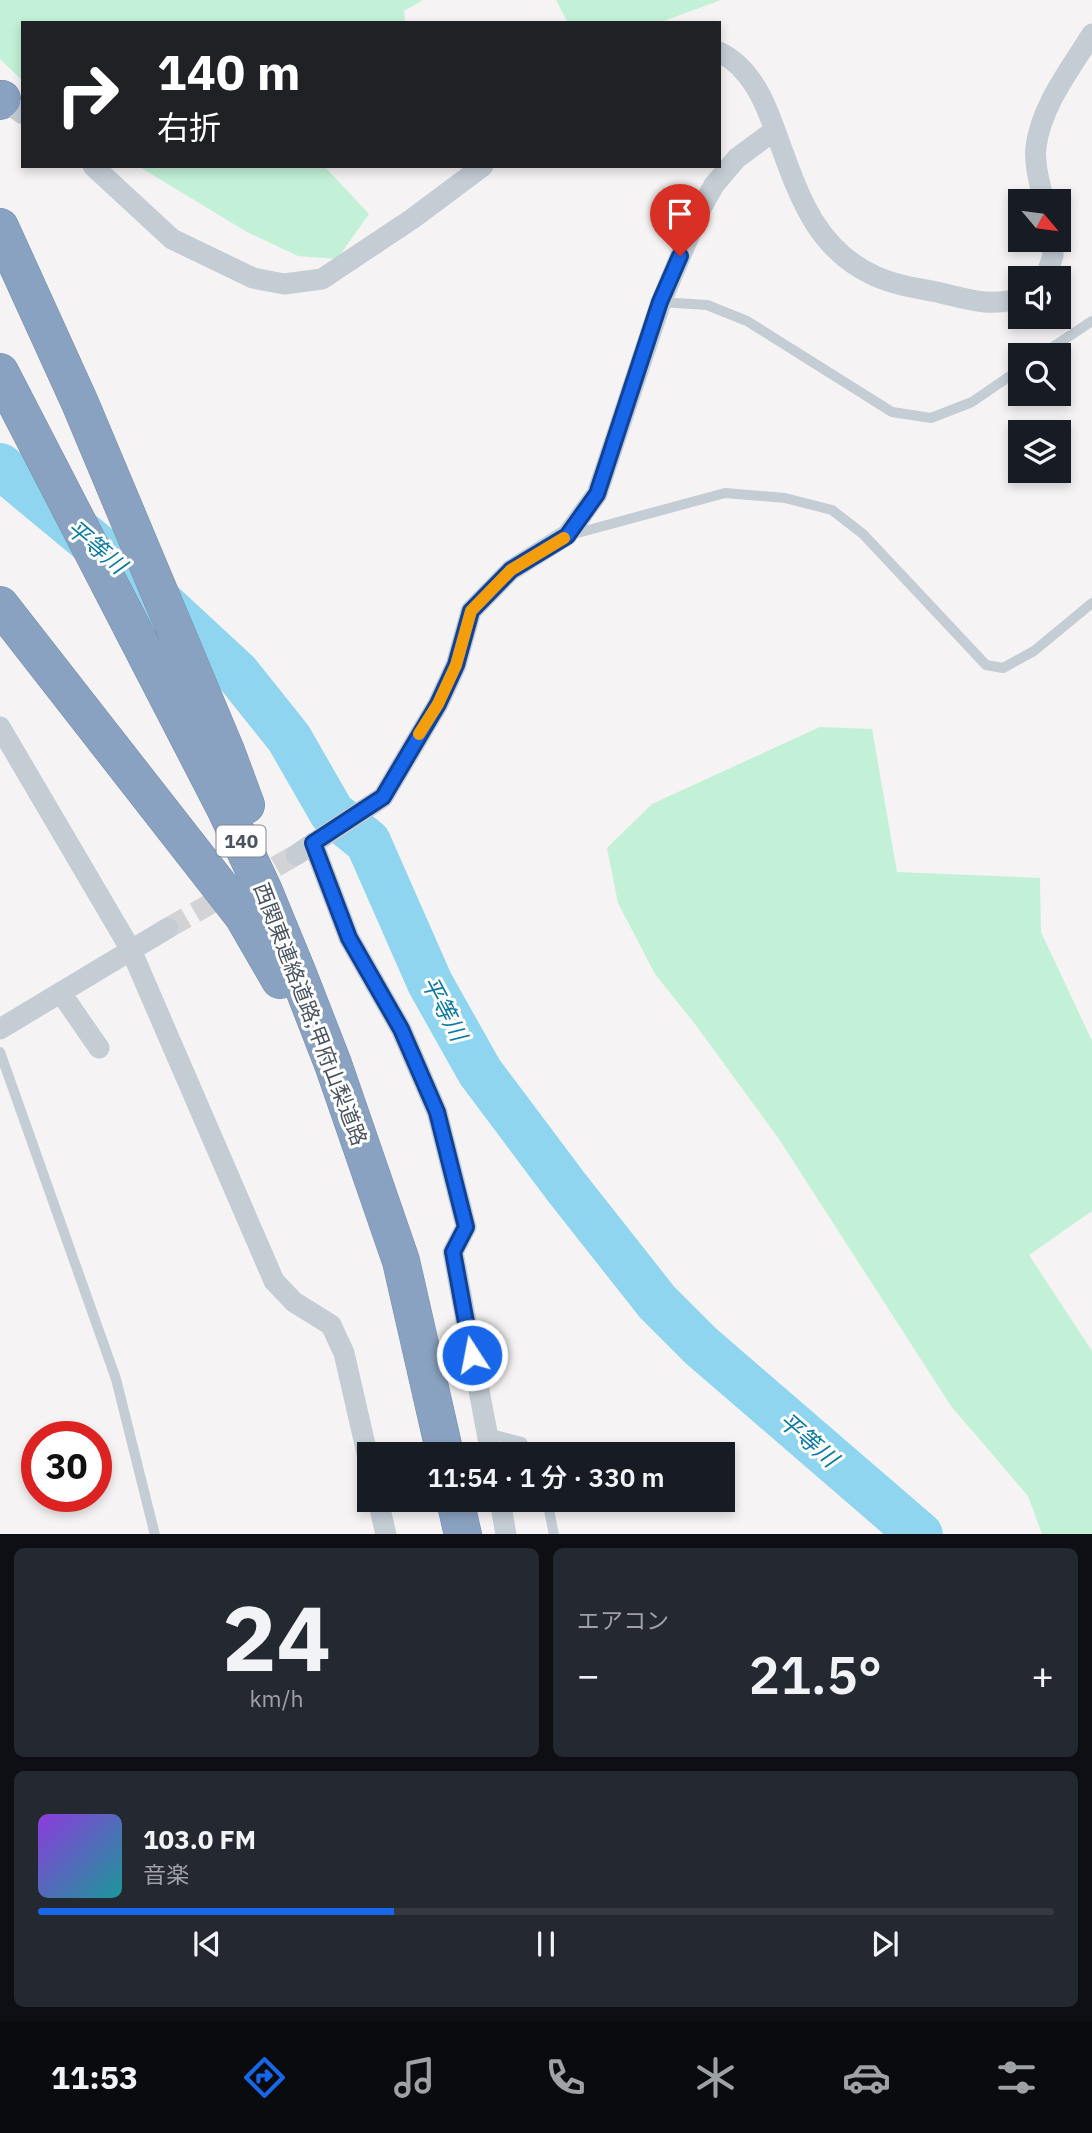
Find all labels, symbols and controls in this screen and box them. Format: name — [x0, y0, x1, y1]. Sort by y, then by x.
text: 140 m — [157, 40, 301, 103]
icon: right — [42, 49, 133, 140]
text: 右折 — [157, 106, 221, 148]
pin — [650, 184, 710, 256]
north arrow — [1008, 189, 1071, 252]
map controls — [1008, 189, 1071, 483]
icon: arrive — [661, 195, 699, 233]
button: sound — [1008, 266, 1071, 329]
button: search — [1008, 343, 1071, 406]
button: layers — [1008, 420, 1071, 483]
water label: 平等川 — [61, 512, 135, 582]
road number: 140 — [216, 826, 266, 856]
street label: 西関東連絡道路;甲府山梨道路 — [248, 879, 374, 1149]
water label: 平等川 — [416, 970, 476, 1048]
position arrow — [435, 1318, 509, 1392]
water label: 平等川 — [773, 1405, 847, 1475]
speed limit sign: 30 — [21, 1421, 112, 1512]
text: 11:54 · 1 分 · 330 m — [427, 1460, 665, 1494]
text: 24 — [222, 1578, 331, 1696]
text: エアコン — [577, 1605, 669, 1635]
text: 21.5° — [749, 1641, 882, 1708]
text: − — [577, 1650, 600, 1699]
text: + — [1031, 1650, 1054, 1699]
text: km/h — [249, 1683, 304, 1713]
text: 103.0 FM — [143, 1822, 256, 1856]
text: 音楽 — [143, 1859, 189, 1889]
icon: previous — [188, 1925, 226, 1963]
icon: pause — [527, 1925, 565, 1963]
icon: next — [866, 1925, 904, 1963]
icon: directions — [240, 2053, 289, 2102]
icon: music — [390, 2053, 439, 2102]
icon: phone — [541, 2053, 590, 2102]
icon: climate — [691, 2053, 740, 2102]
icon: car — [842, 2053, 891, 2102]
icon: filters — [992, 2053, 1041, 2102]
text: 11:53 — [51, 2056, 138, 2098]

